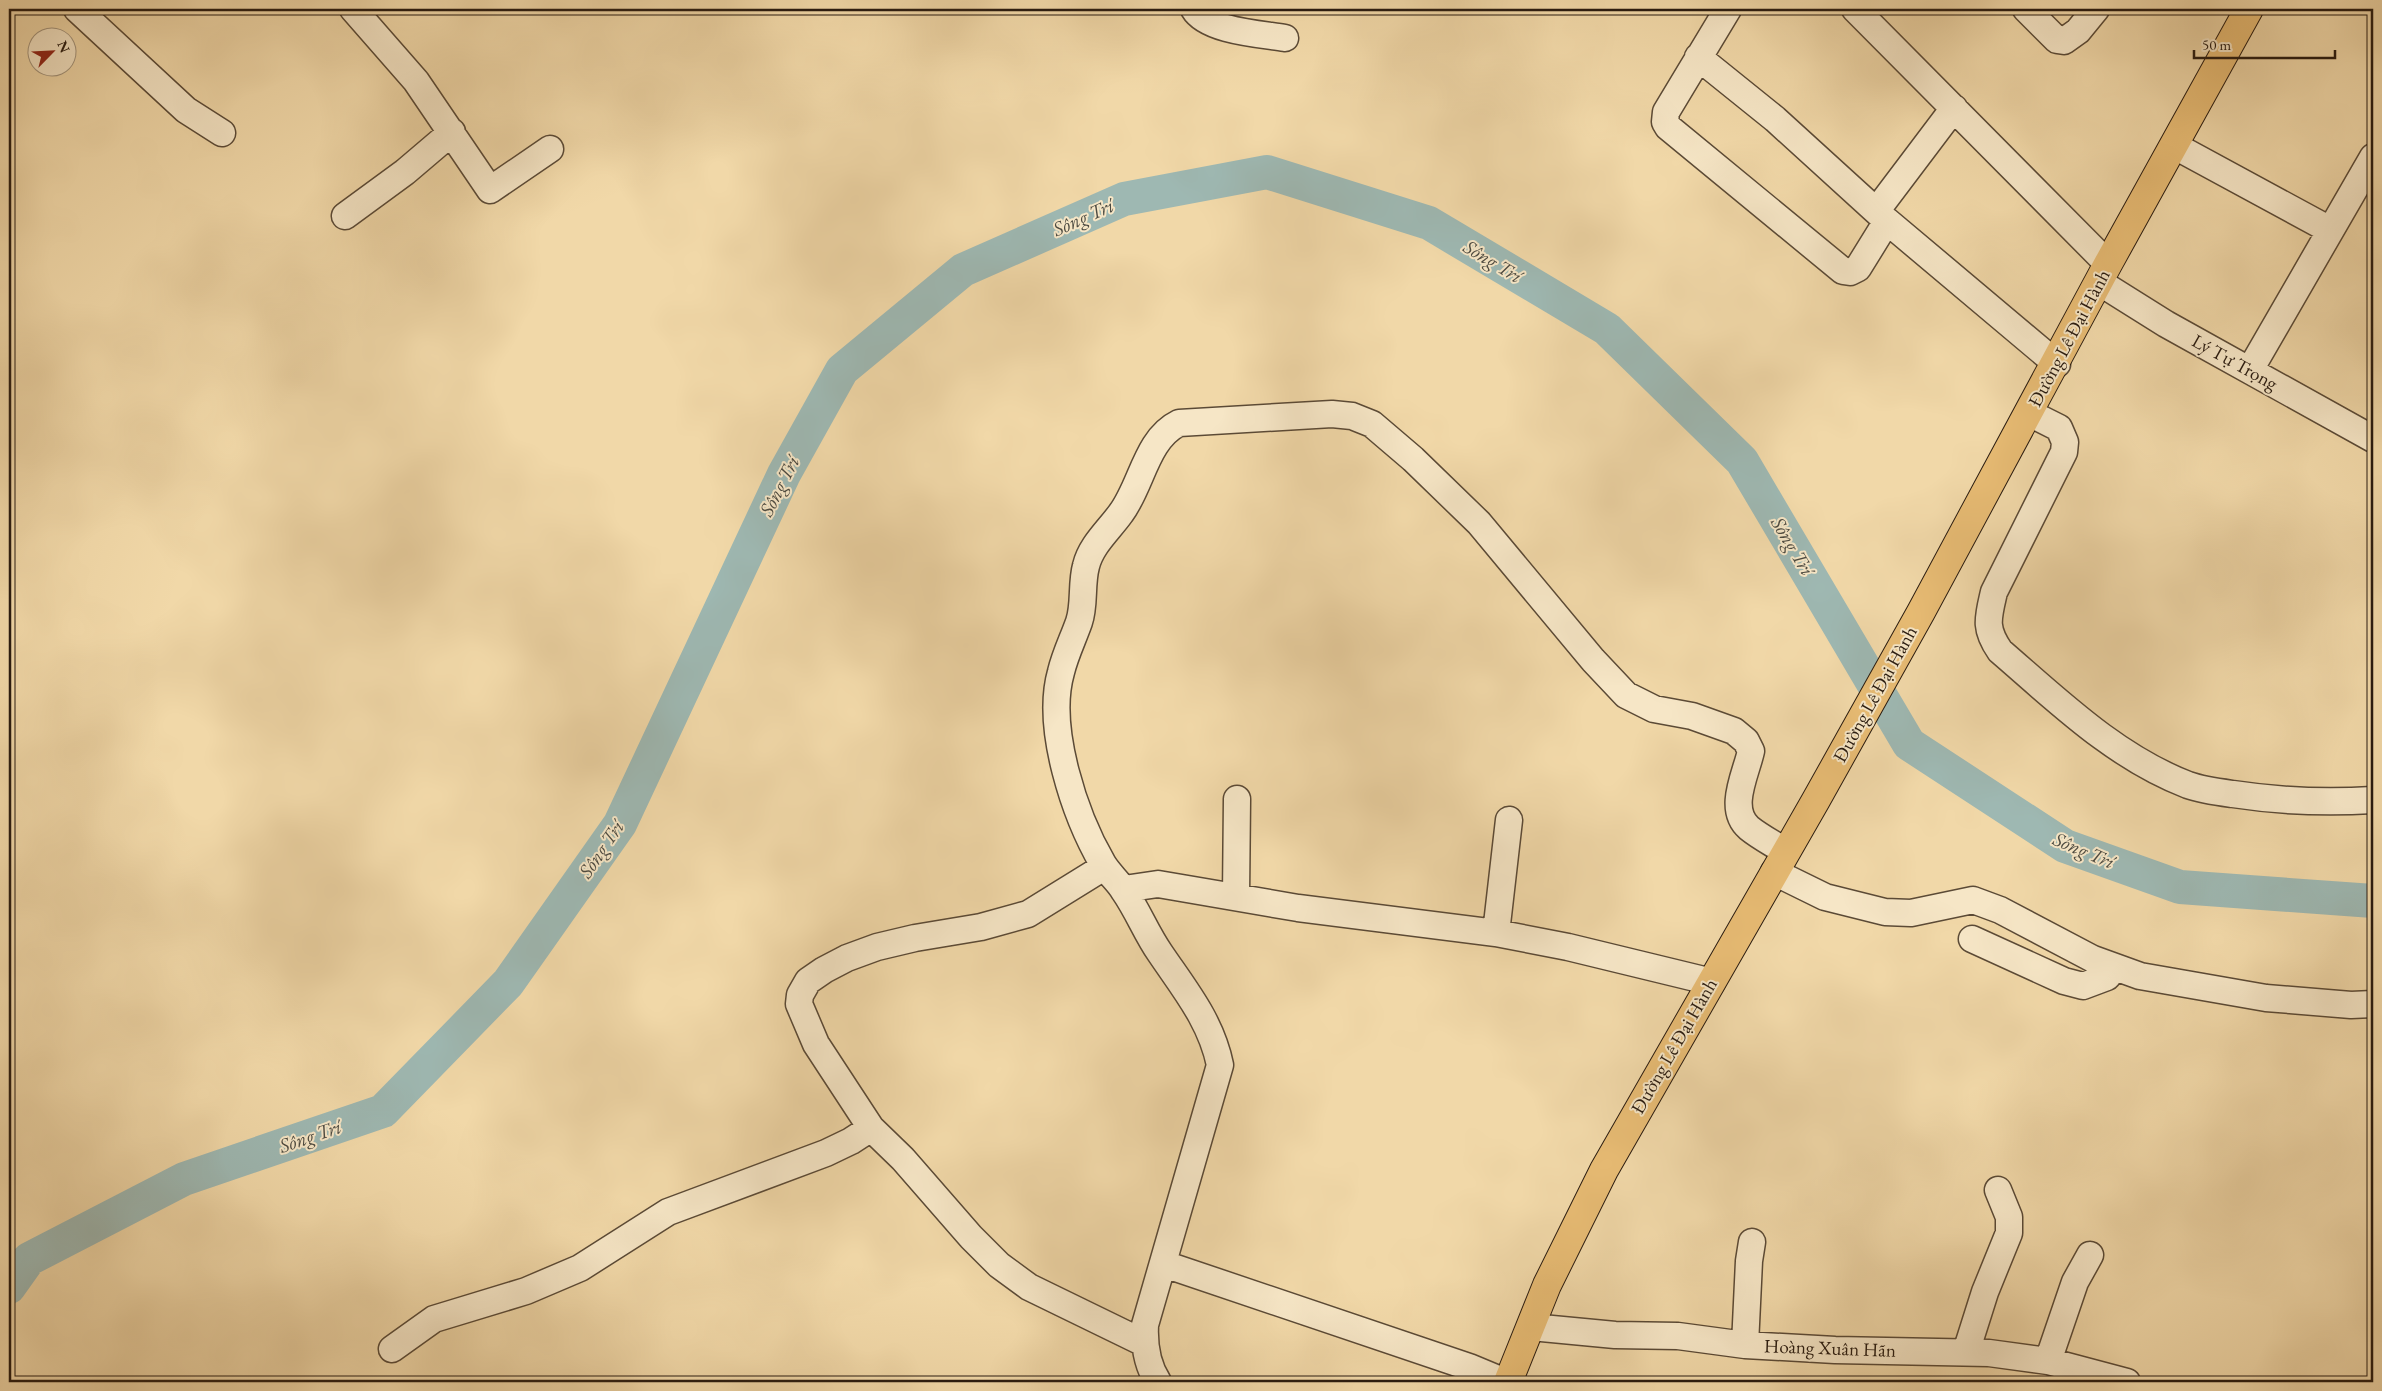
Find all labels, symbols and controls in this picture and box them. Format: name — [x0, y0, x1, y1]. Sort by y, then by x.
north arrow — [28, 28, 78, 78]
scale bar — [2194, 28, 2336, 60]
text: 50 m — [2202, 35, 2231, 54]
text: N — [53, 38, 75, 56]
water label: Sông Trí — [1047, 191, 1120, 242]
water label: Sông Trí — [1458, 233, 1529, 290]
street label: Đường Lê Đại Hành — [2022, 265, 2116, 411]
street label: Lý Tự Trọng — [2188, 328, 2283, 396]
water label: Sông Trí — [752, 450, 806, 521]
water label: Sông Trí — [1765, 511, 1822, 582]
street label: Đường Lê Đại Hành — [1827, 621, 1923, 767]
water label: Sông Trí — [572, 813, 631, 884]
water label: Sông Trí — [2048, 825, 2121, 875]
street label: Đường Lê Đại Hành — [1625, 974, 1723, 1118]
water label: Sông Trí — [274, 1113, 347, 1159]
street label: Hoàng Xuân Hãn — [1764, 1333, 1896, 1363]

